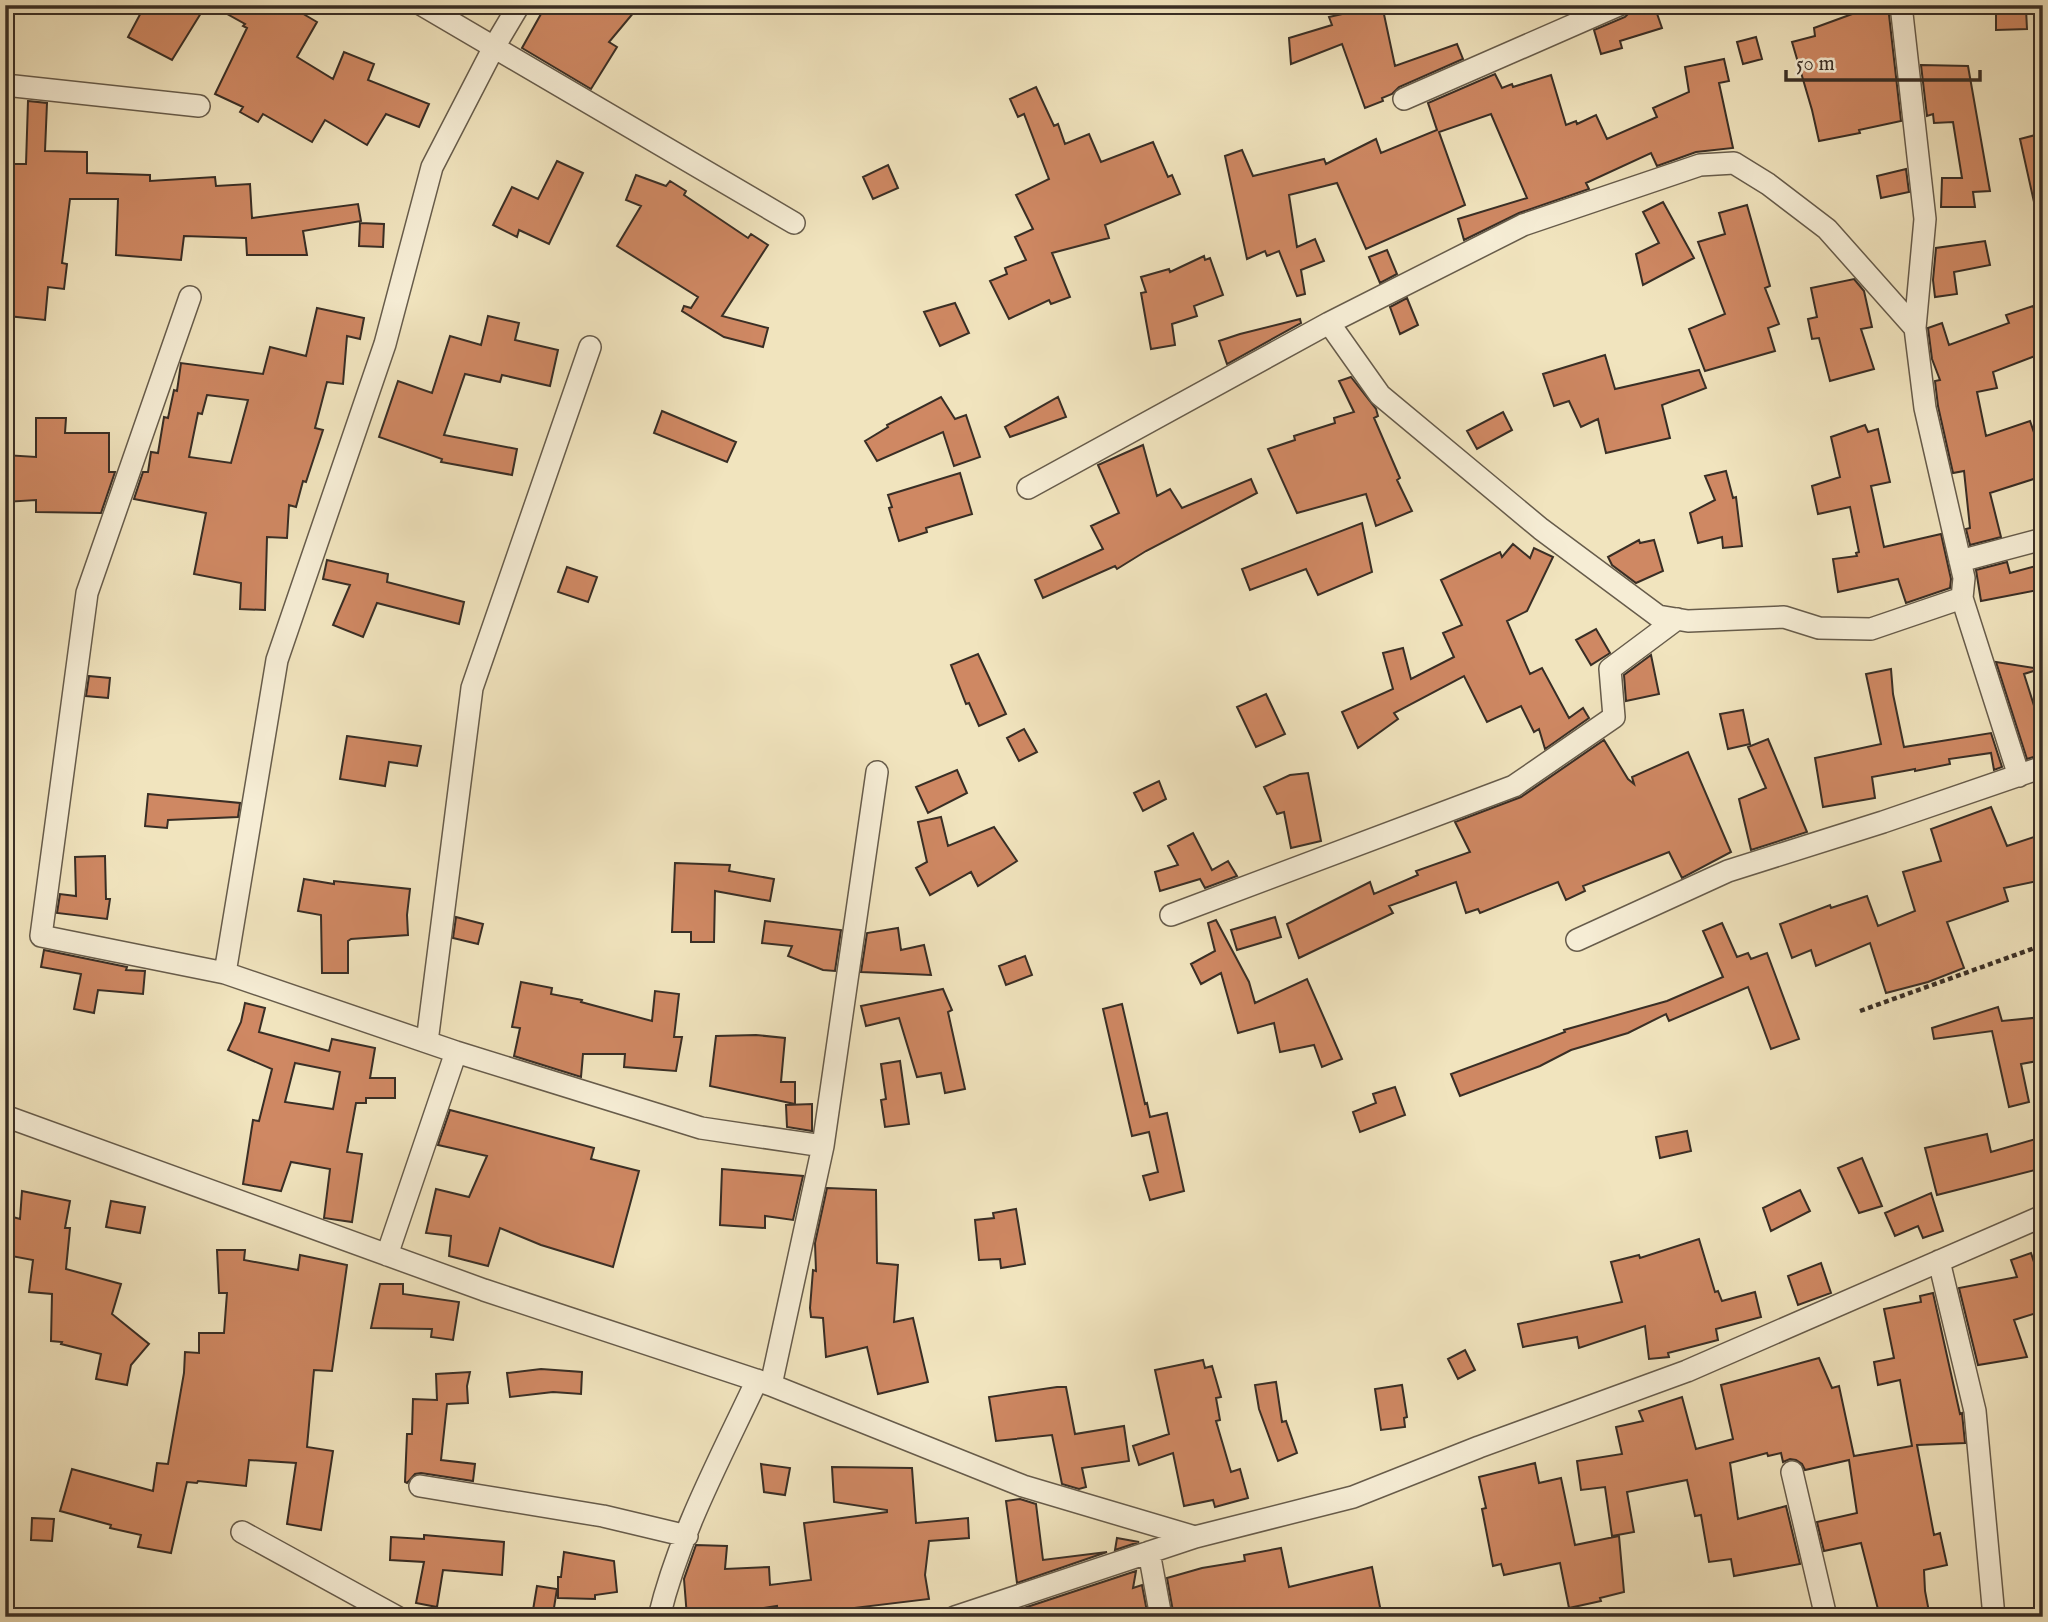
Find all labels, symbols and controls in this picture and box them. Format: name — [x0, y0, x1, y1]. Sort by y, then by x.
scale bar — [1786, 38, 1980, 82]
text: 50 m — [1796, 51, 1835, 78]

